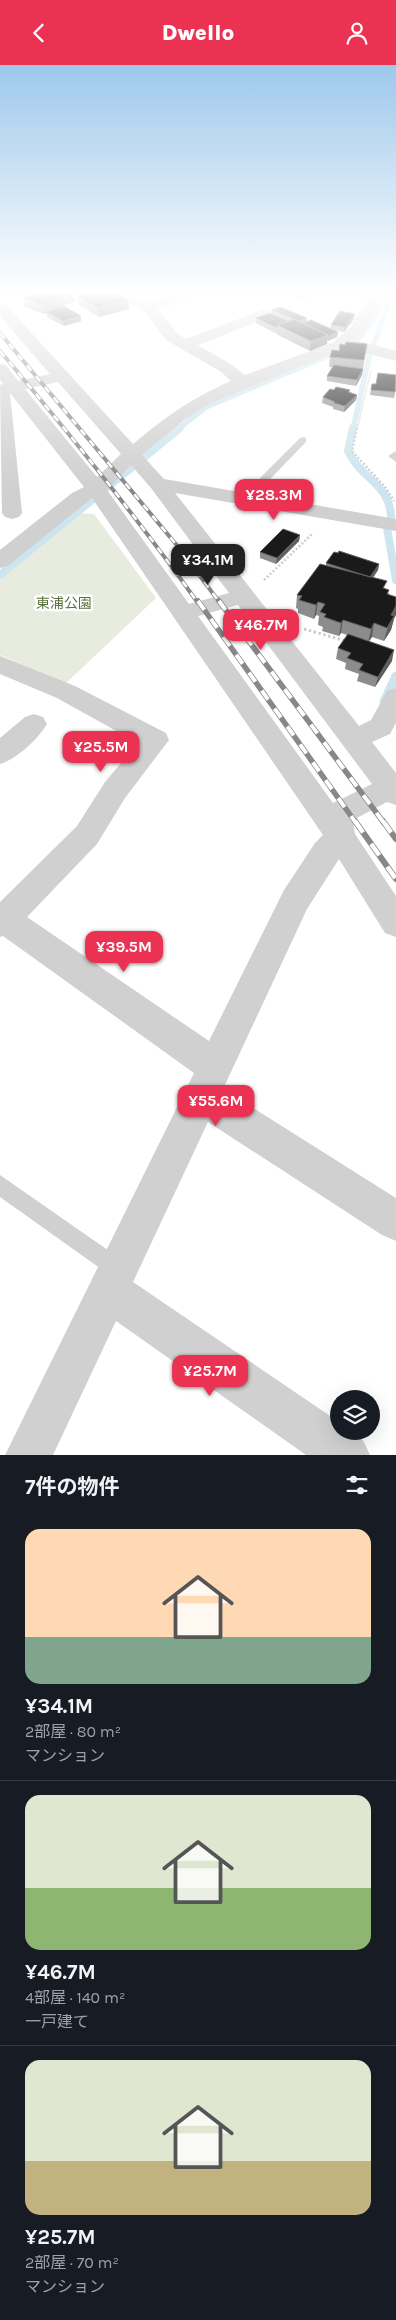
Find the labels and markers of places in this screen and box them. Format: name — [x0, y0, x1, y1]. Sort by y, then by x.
pin: ¥28.3M — [233, 479, 315, 521]
pin: ¥34.1M — [167, 543, 249, 586]
pin: ¥46.7M — [220, 609, 302, 651]
pin: ¥25.5M — [60, 731, 142, 773]
pin: ¥39.5M — [83, 931, 165, 973]
pin: ¥55.6M — [175, 1085, 257, 1127]
pin: ¥25.7M — [169, 1355, 251, 1397]

